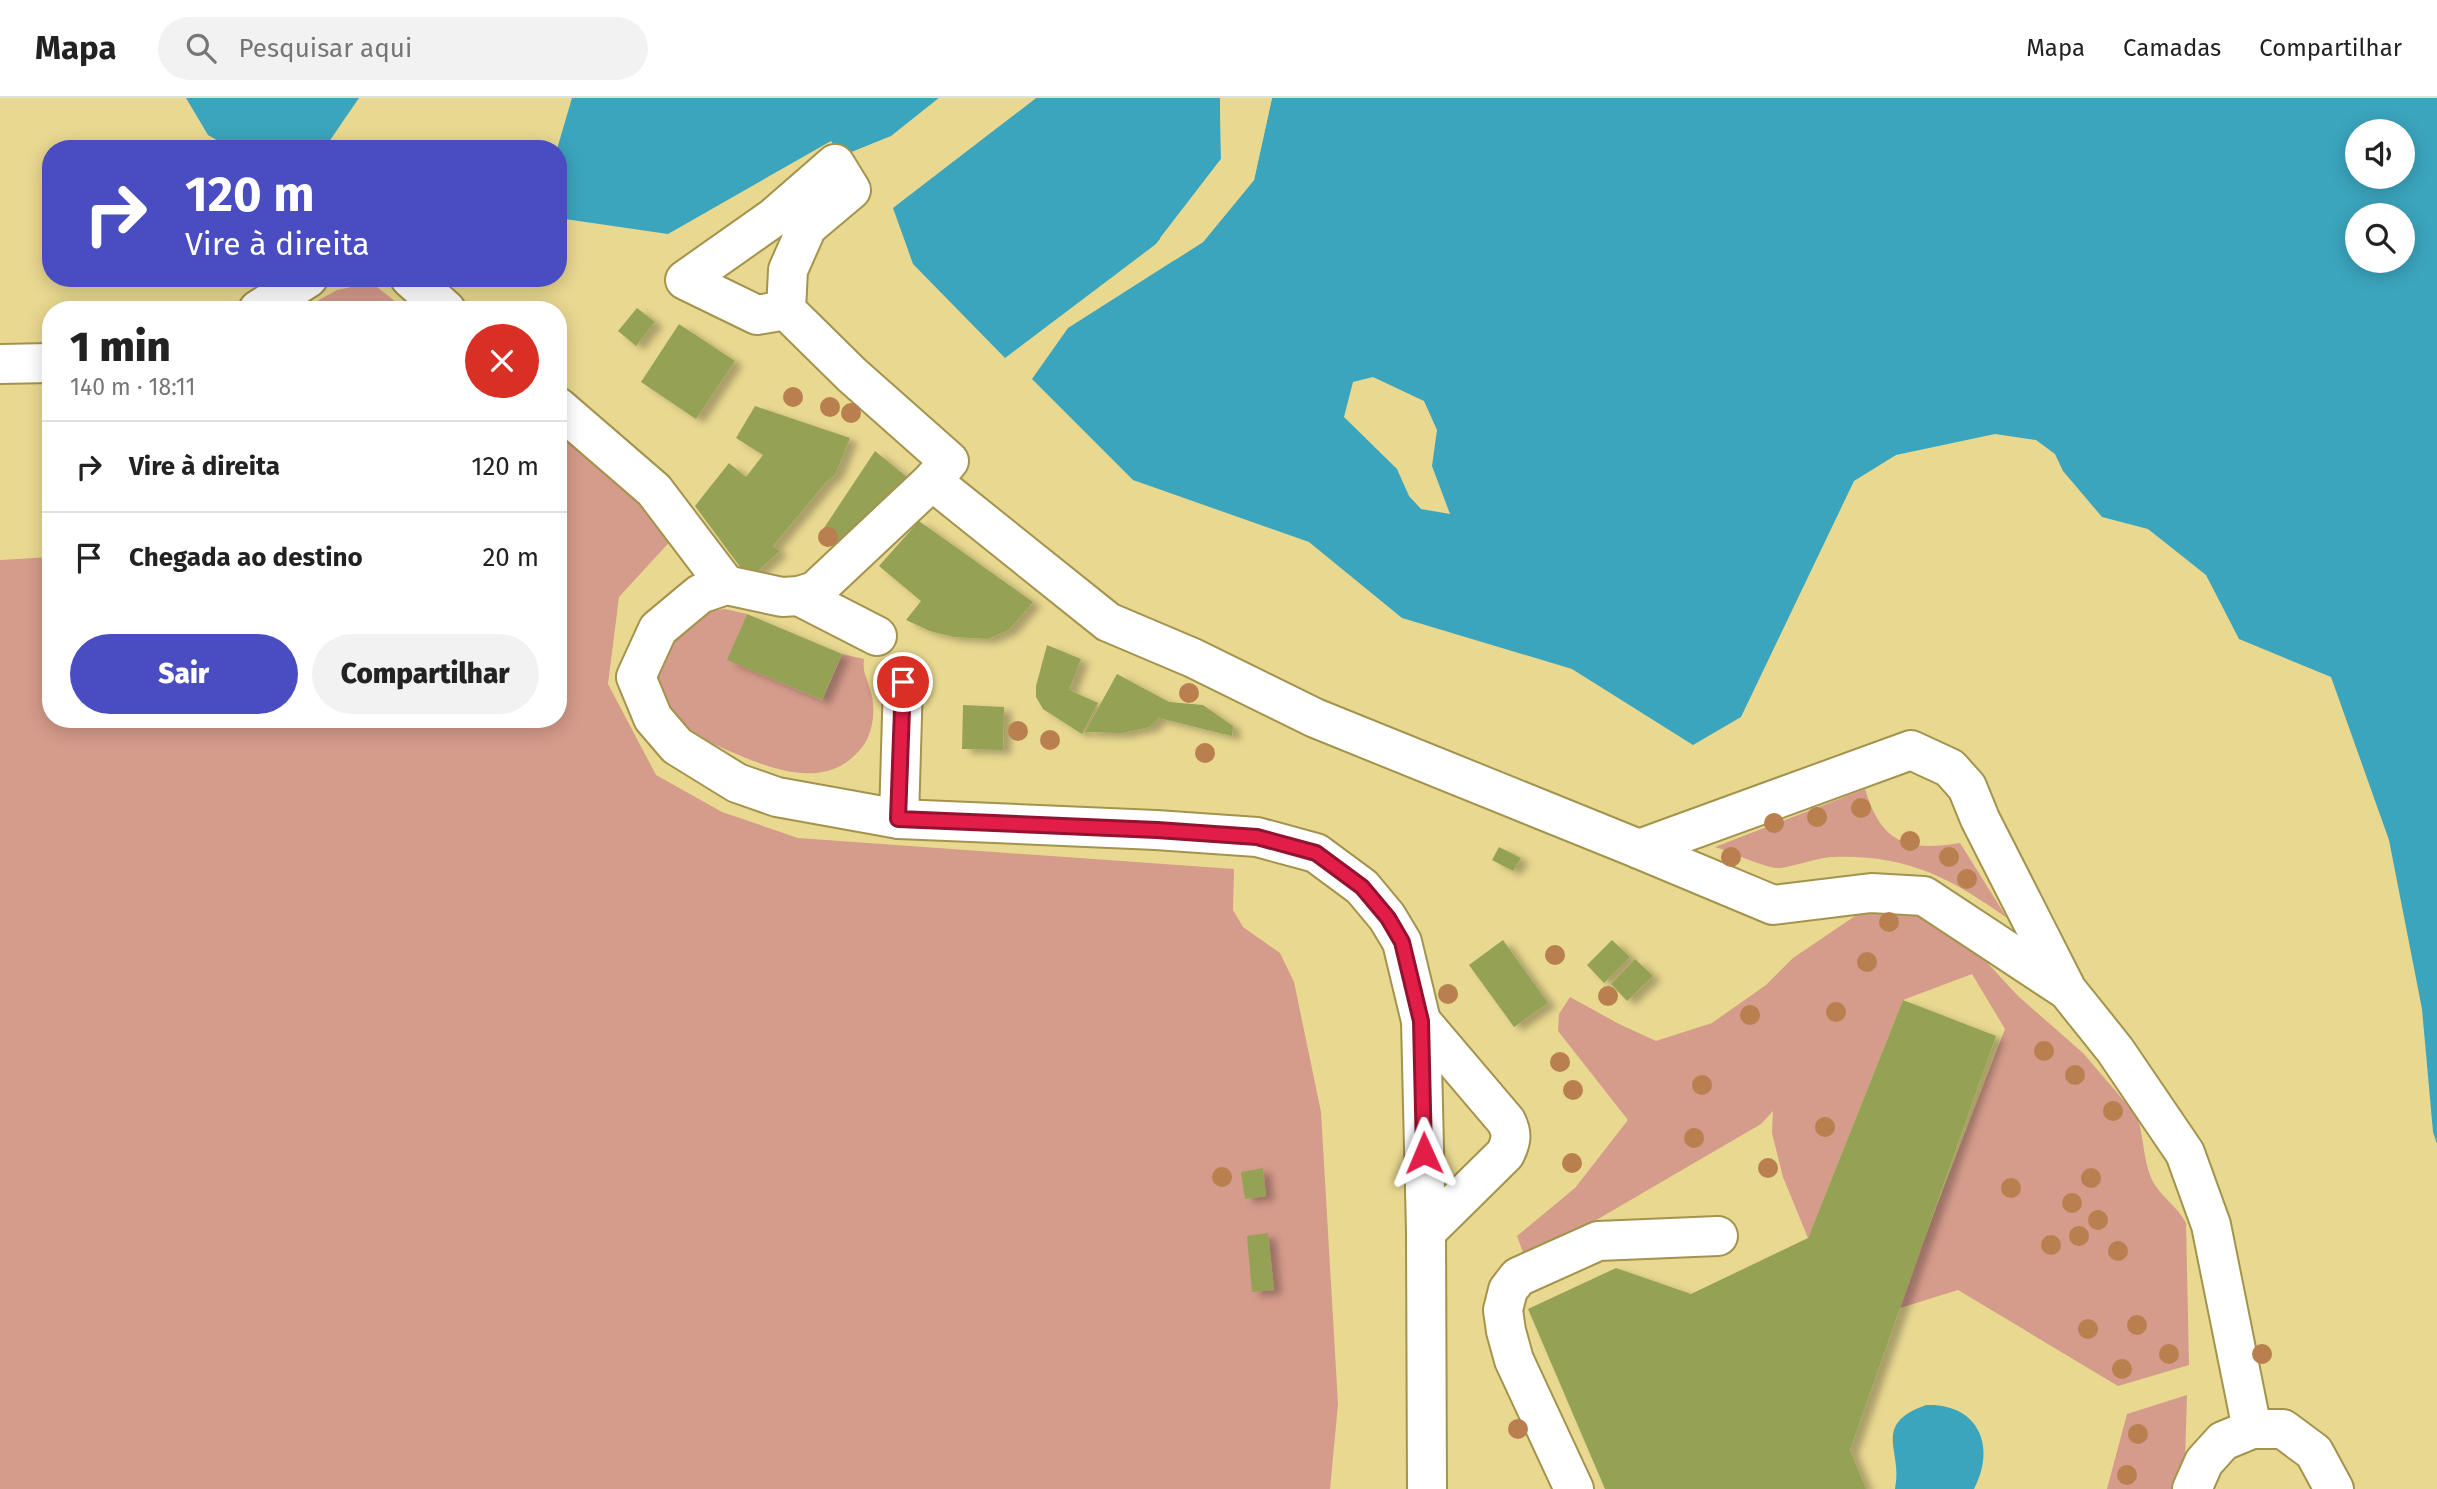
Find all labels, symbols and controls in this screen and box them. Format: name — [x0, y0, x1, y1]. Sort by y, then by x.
search box — [158, 17, 648, 80]
text: Mapa — [35, 28, 116, 68]
icon: search — [182, 29, 220, 67]
text: Pesquisar aqui — [238, 33, 412, 64]
text: Mapa — [2026, 34, 2085, 62]
text: Camadas — [2123, 34, 2221, 62]
text: Compartilhar — [2259, 34, 2402, 62]
map controls — [2345, 119, 2415, 273]
button: sound — [2345, 119, 2415, 189]
text: 120 m — [185, 165, 315, 224]
icon: right — [70, 168, 161, 259]
button: search — [2345, 203, 2415, 273]
text: Vire à direita — [185, 225, 370, 263]
text: 1 min — [70, 322, 171, 372]
button: close — [465, 324, 539, 398]
text: 140 m · 18:11 — [70, 373, 195, 401]
icon: right — [70, 448, 108, 486]
text: Vire à direita — [129, 451, 280, 482]
text: 120 m — [471, 451, 539, 482]
icon: arrive — [70, 539, 108, 577]
text: Chegada ao destino — [129, 542, 363, 573]
text: 20 m — [482, 542, 539, 573]
button: Sair — [70, 634, 298, 714]
button: Compartilhar — [312, 634, 539, 714]
pin — [873, 652, 933, 712]
icon: arrive — [884, 663, 922, 701]
position arrow — [1387, 1116, 1461, 1190]

